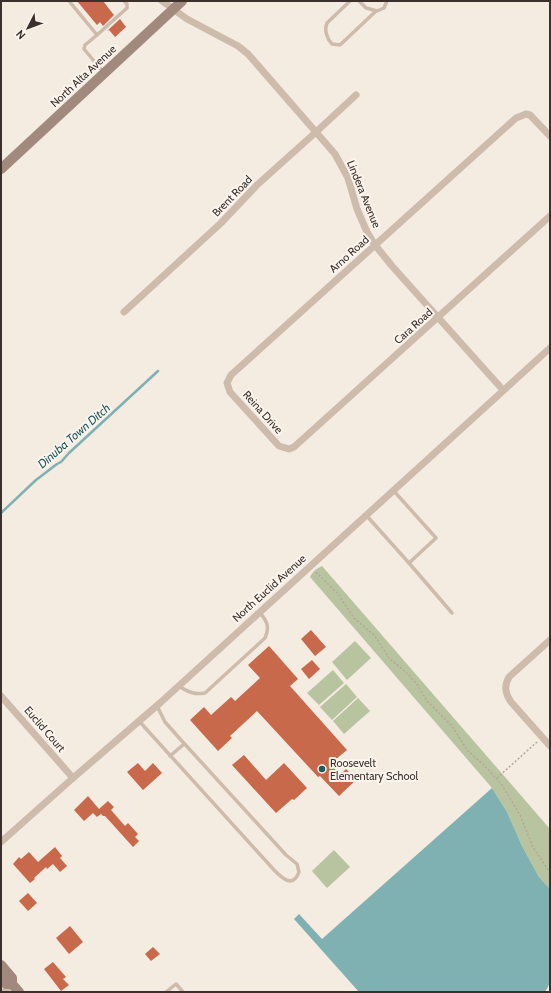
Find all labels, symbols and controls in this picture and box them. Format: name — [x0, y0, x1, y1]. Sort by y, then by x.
north arrow — [8, 8, 48, 48]
text: N — [13, 27, 28, 42]
street label: North Alta Avenue — [47, 42, 119, 110]
street label: Lindera Avenue — [344, 158, 384, 230]
street label: Brent Road — [209, 173, 255, 219]
street label: Arno Road — [326, 232, 372, 276]
street label: Cara Road — [391, 305, 435, 347]
street label: Reina Drive — [240, 388, 286, 437]
water label: Dinuba Town Ditch — [34, 400, 113, 471]
street label: North Euclid Avenue — [229, 551, 309, 625]
street label: Euclid Court — [21, 703, 69, 755]
place label: Roosevelt Elementary School — [330, 756, 419, 783]
marker: Roosevelt Elementary School — [317, 764, 327, 774]

